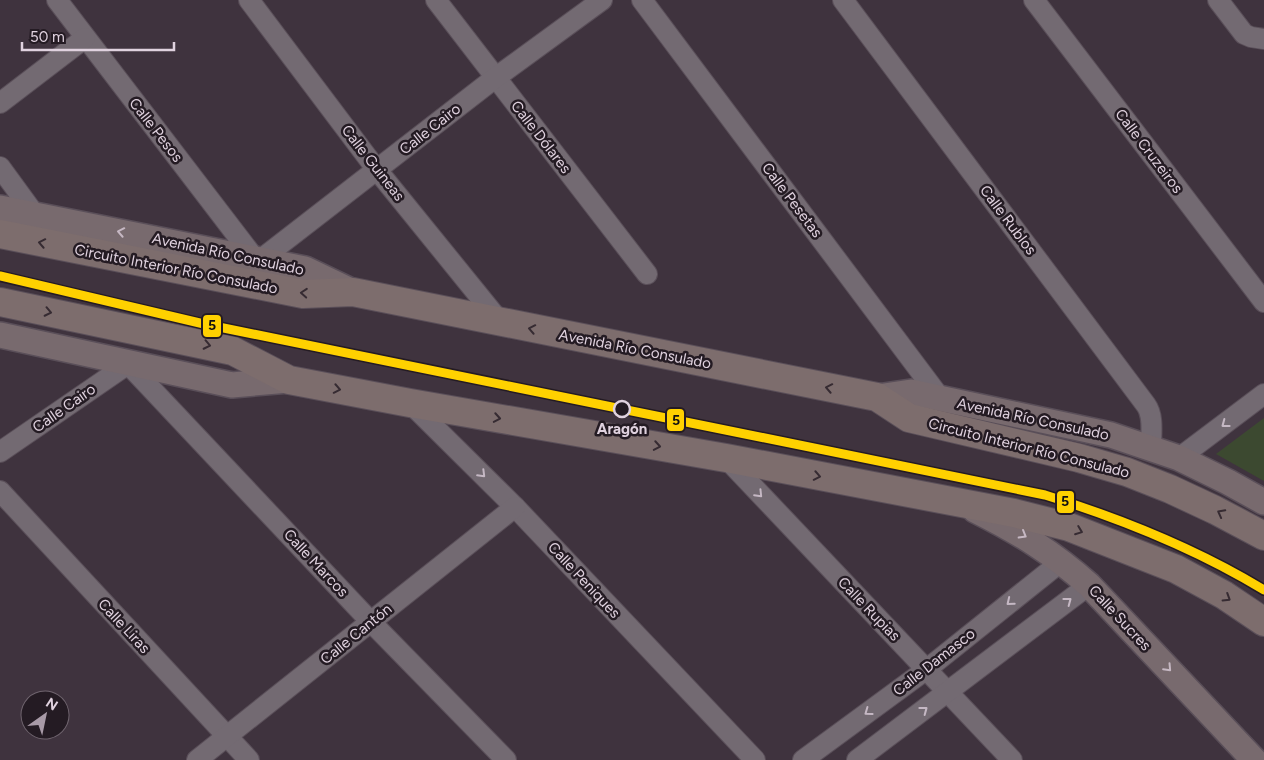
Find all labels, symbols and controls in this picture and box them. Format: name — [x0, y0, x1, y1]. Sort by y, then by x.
scale bar — [22, 20, 175, 52]
text: 50 m — [30, 28, 65, 46]
street label: Calle Pesos — [125, 94, 187, 166]
street label: Calle Dólares — [507, 97, 575, 177]
street label: Calle Cairo — [396, 99, 464, 158]
street label: Calle Cruzeiros — [1111, 105, 1187, 197]
street label: Calle Guineas — [338, 121, 408, 205]
street label: Calle Pesetas — [758, 159, 826, 241]
street label: Calle Rublos — [976, 182, 1040, 258]
one-way arrow — [116, 227, 125, 238]
street label: Avenida Río Consulado — [150, 229, 306, 279]
one-way arrow — [37, 238, 46, 248]
street label: Circuito Interior Río Consulado — [73, 240, 279, 298]
one-way arrow — [300, 288, 308, 299]
one-way arrow — [43, 306, 52, 317]
line badge: 5 — [202, 314, 222, 338]
text: 5 — [208, 317, 216, 334]
one-way arrow — [528, 324, 537, 335]
street label: Avenida Río Consulado — [557, 325, 713, 373]
one-way arrow — [202, 340, 211, 350]
street label: Calle Cairo — [29, 380, 99, 436]
one-way arrow — [333, 383, 341, 394]
one-way arrow — [825, 383, 833, 393]
street label: Avenida Río Consulado — [955, 394, 1111, 444]
marker: Aragón — [613, 400, 631, 418]
line badge: 5 — [666, 408, 685, 432]
text: 5 — [672, 412, 680, 429]
one-way arrow — [492, 413, 501, 423]
street label: Circuito Interior Río Consulado — [927, 414, 1132, 482]
one-way arrow — [1221, 418, 1231, 427]
place label: Aragón — [597, 420, 647, 438]
one-way arrow — [652, 441, 661, 451]
one-way arrow — [476, 468, 485, 477]
one-way arrow — [812, 470, 821, 481]
one-way arrow — [753, 488, 762, 497]
line badge: 5 — [1056, 490, 1075, 514]
text: 5 — [1061, 493, 1069, 510]
one-way arrow — [1218, 509, 1227, 519]
street label: Calle Marcos — [280, 525, 352, 601]
one-way arrow — [1075, 525, 1083, 535]
one-way arrow — [1017, 529, 1026, 539]
street label: Calle Peniques — [544, 538, 624, 622]
street label: Calle Rupias — [834, 573, 904, 645]
street label: Calle Sucres — [1085, 582, 1155, 654]
one-way arrow — [1222, 591, 1231, 601]
street label: Calle Liras — [94, 595, 154, 657]
one-way arrow — [1007, 597, 1016, 605]
one-way arrow — [1062, 599, 1071, 607]
street label: Calle Cantón — [317, 600, 395, 668]
street label: Calle Damasco — [889, 624, 979, 700]
one-way arrow — [1162, 662, 1171, 671]
north arrow — [20, 690, 70, 740]
text: N — [43, 694, 61, 715]
one-way arrow — [865, 707, 874, 715]
one-way arrow — [918, 707, 928, 716]

